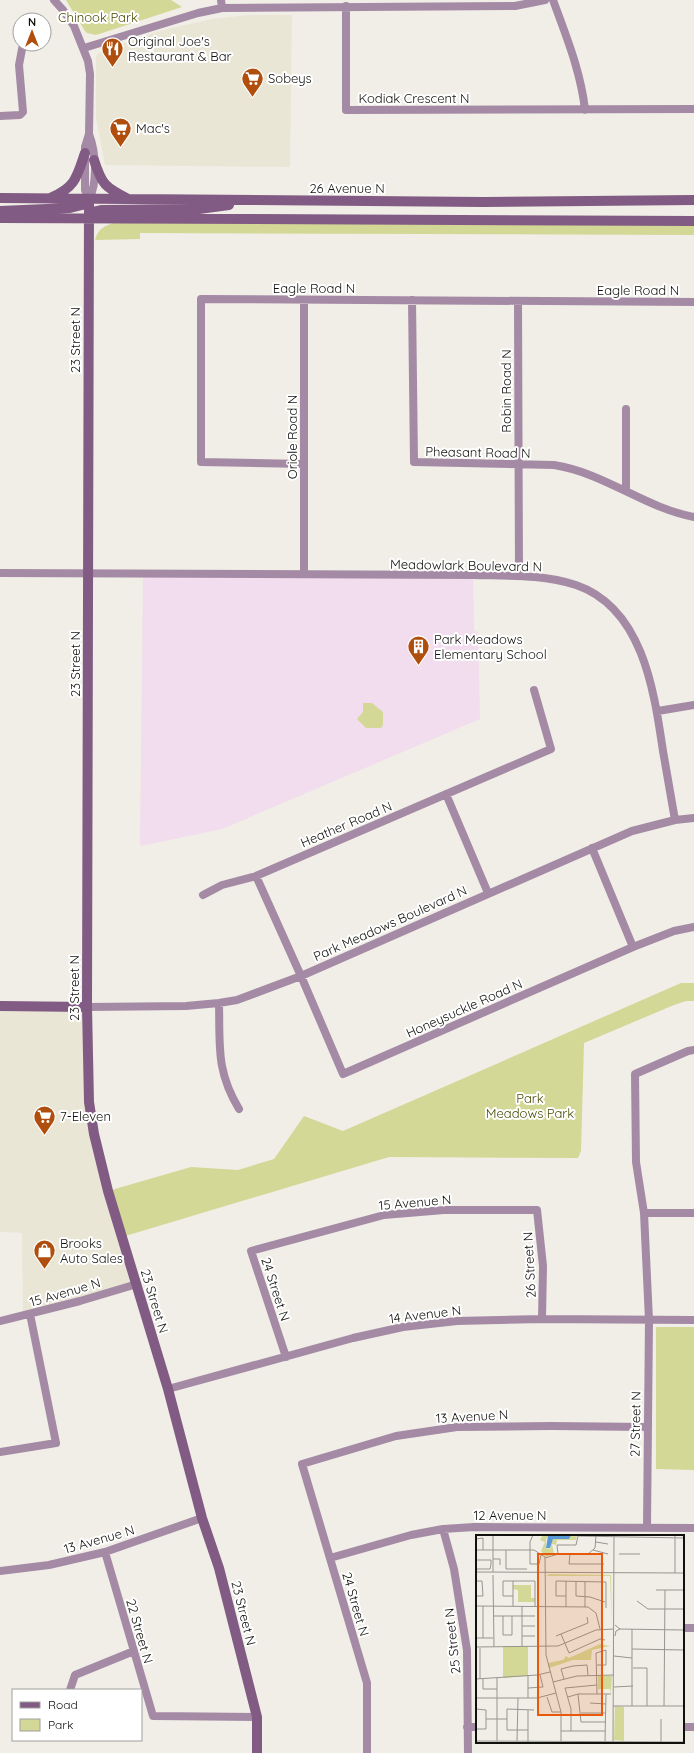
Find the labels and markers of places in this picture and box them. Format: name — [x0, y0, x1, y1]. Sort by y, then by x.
place label: Original Joe's Restaurant & Bar — [128, 33, 232, 64]
restaurant icon: Original Joe's Restaurant & Bar — [99, 35, 125, 68]
supermarket icon: Sobeys — [240, 65, 266, 98]
place label: Sobeys — [268, 70, 312, 86]
supermarket icon: Mac's — [107, 115, 133, 148]
place label: Mac's — [136, 120, 170, 136]
place label: Park Meadows Elementary School — [434, 631, 547, 662]
building icon: Park Meadows Elementary School — [405, 633, 431, 666]
supermarket icon: 7-Eleven — [31, 1103, 57, 1136]
place label: 7-Eleven — [60, 1108, 111, 1124]
place label: Brooks Auto Sales — [60, 1235, 123, 1266]
shop icon: Brooks Auto Sales — [32, 1237, 58, 1270]

